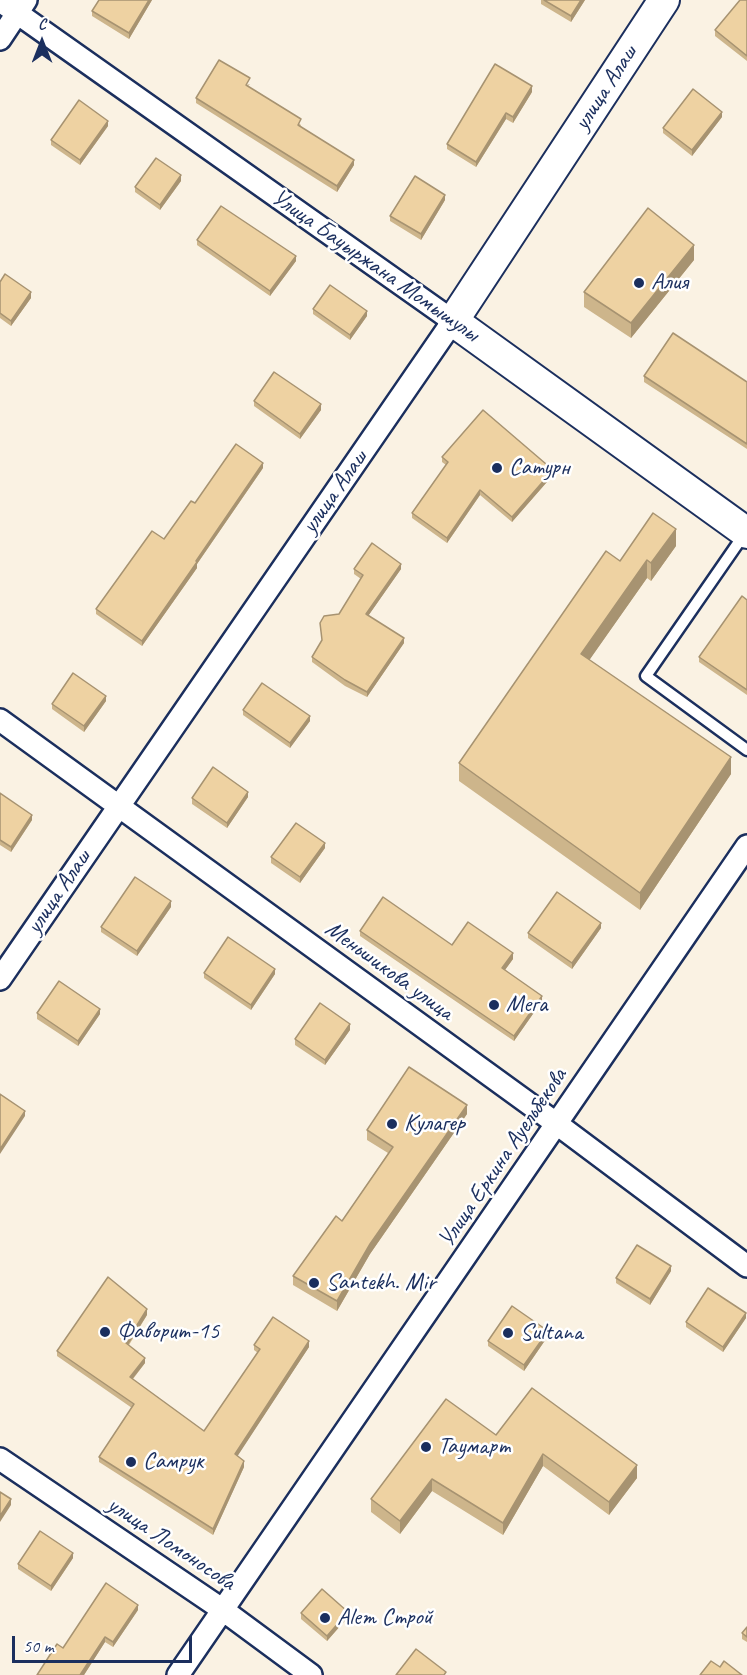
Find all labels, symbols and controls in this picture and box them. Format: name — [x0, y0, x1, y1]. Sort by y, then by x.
north arrow — [12, 12, 72, 72]
text: С — [38, 14, 46, 34]
street label: улица Алаш — [568, 40, 644, 136]
street label: Улица Бауыржана Момышулы — [266, 183, 484, 349]
place label: Алия — [651, 269, 688, 297]
marker: Алия — [632, 276, 646, 290]
street label: улица Алаш — [296, 444, 374, 540]
place label: Сатурн — [509, 454, 570, 482]
marker: Сатурн — [490, 461, 504, 475]
street label: улица Алаш — [20, 844, 98, 940]
street label: Меньшикова улица — [319, 915, 459, 1027]
place label: Мега — [506, 991, 547, 1019]
marker: Мега — [487, 998, 501, 1012]
street label: Улица Еркина Ауельбекова — [432, 1063, 574, 1253]
place label: Кулагер — [404, 1110, 465, 1138]
marker: Кулагер — [385, 1117, 399, 1131]
place label: Santekh. Mir — [326, 1269, 436, 1297]
marker: Santekh. Mir — [307, 1276, 321, 1290]
place label: Фаворит-15 — [117, 1318, 219, 1346]
place label: Sultana — [520, 1319, 583, 1347]
marker: Фаворит-15 — [98, 1325, 112, 1339]
marker: Sultana — [501, 1326, 515, 1340]
place label: Таумарт — [438, 1433, 510, 1461]
marker: Таумарт — [419, 1440, 433, 1454]
place label: Самрук — [143, 1448, 204, 1476]
marker: Самрук — [124, 1455, 138, 1469]
street label: улица Ломоносова — [101, 1491, 241, 1597]
place label: Alem Строй — [337, 1604, 432, 1632]
marker: Alem Строй — [318, 1611, 332, 1625]
scale bar — [15, 1624, 195, 1662]
text: 50 m — [23, 1635, 54, 1657]

